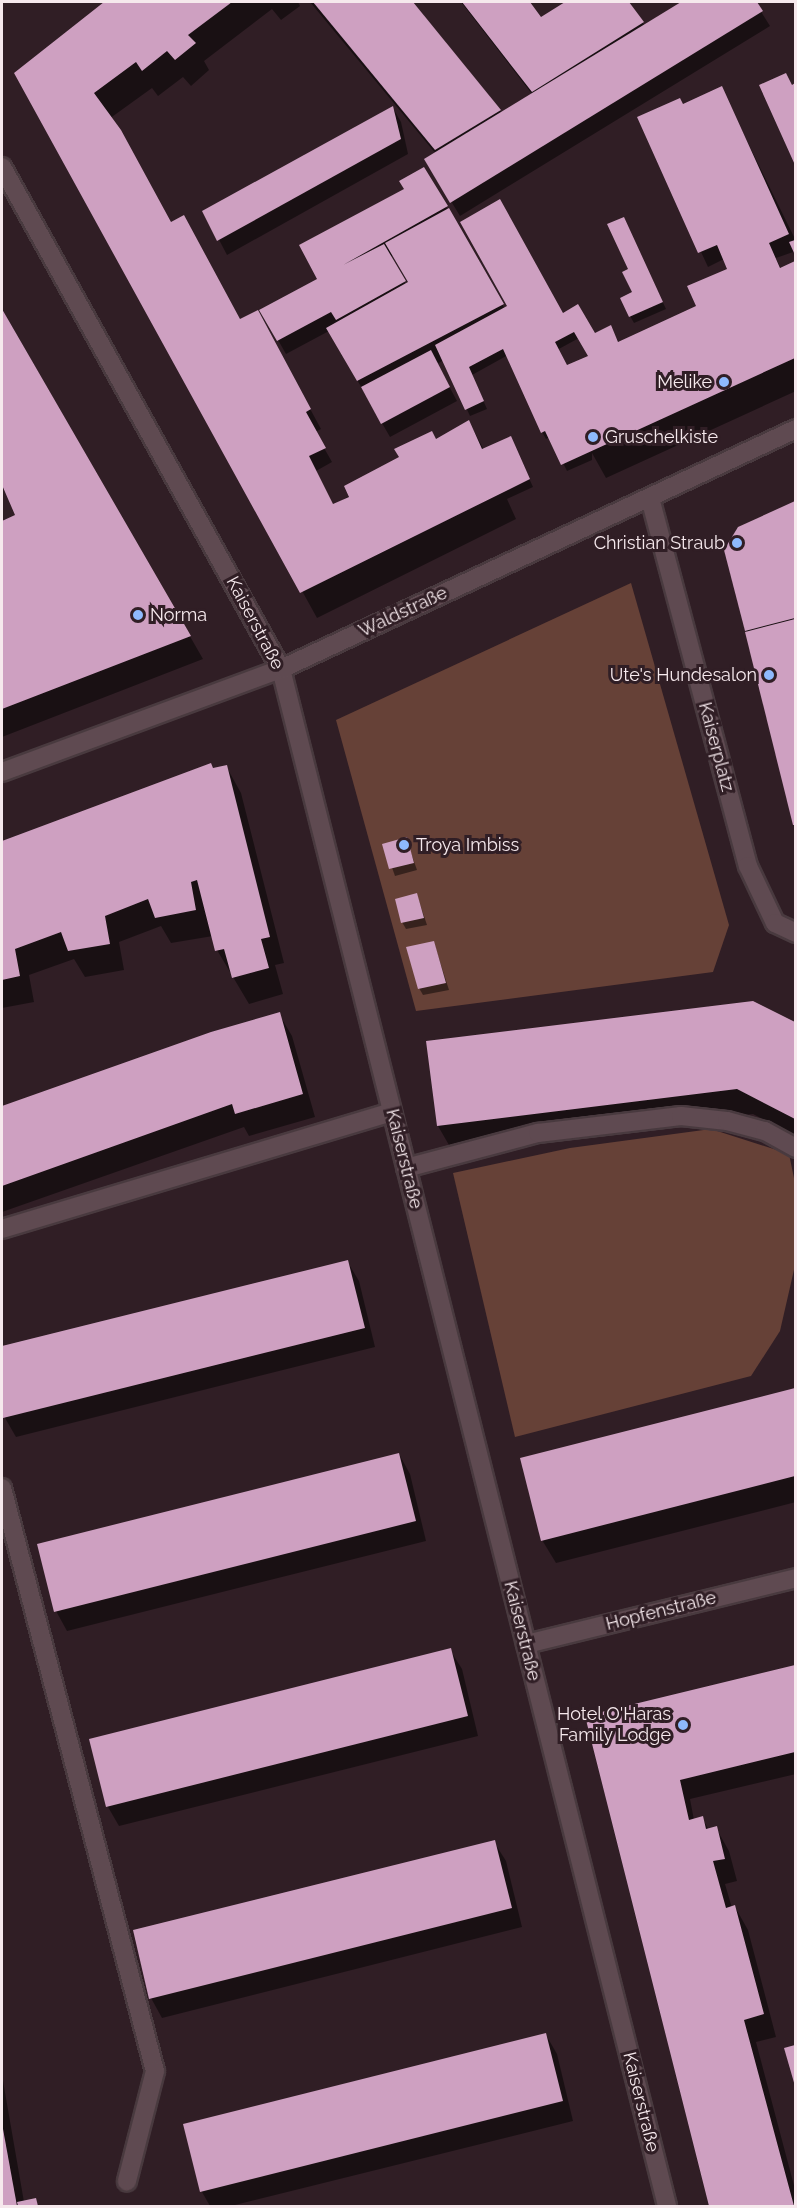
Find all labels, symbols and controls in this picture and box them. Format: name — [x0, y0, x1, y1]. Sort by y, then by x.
place label: Melike — [657, 371, 712, 393]
marker: Melike — [717, 375, 731, 389]
place label: Gruschelkiste — [605, 426, 718, 448]
marker: Gruschelkiste — [586, 430, 600, 444]
place label: Christian Straub — [594, 532, 725, 554]
marker: Christian Straub — [730, 536, 744, 550]
street label: Kaiserstraße — [221, 573, 289, 673]
street label: Waldstraße — [355, 582, 451, 642]
place label: Norma — [150, 604, 207, 626]
marker: Norma — [131, 608, 145, 622]
place label: Ute's Hundesalon — [610, 664, 757, 686]
marker: Ute's Hundesalon — [762, 668, 776, 682]
street label: Kaiserplatz — [694, 700, 738, 794]
place label: Troya Imbiss — [416, 834, 519, 856]
marker: Troya Imbiss — [397, 838, 411, 852]
street label: Kaiserstraße — [381, 1107, 427, 1211]
street label: Kaiserstraße — [499, 1579, 545, 1683]
street label: Hopfenstraße — [604, 1587, 718, 1635]
place label: Hotel O'Haras Family Lodge — [557, 1704, 671, 1746]
marker: Hotel O'Haras Family Lodge — [676, 1718, 690, 1732]
street label: Kaiserstraße — [618, 2050, 664, 2154]

